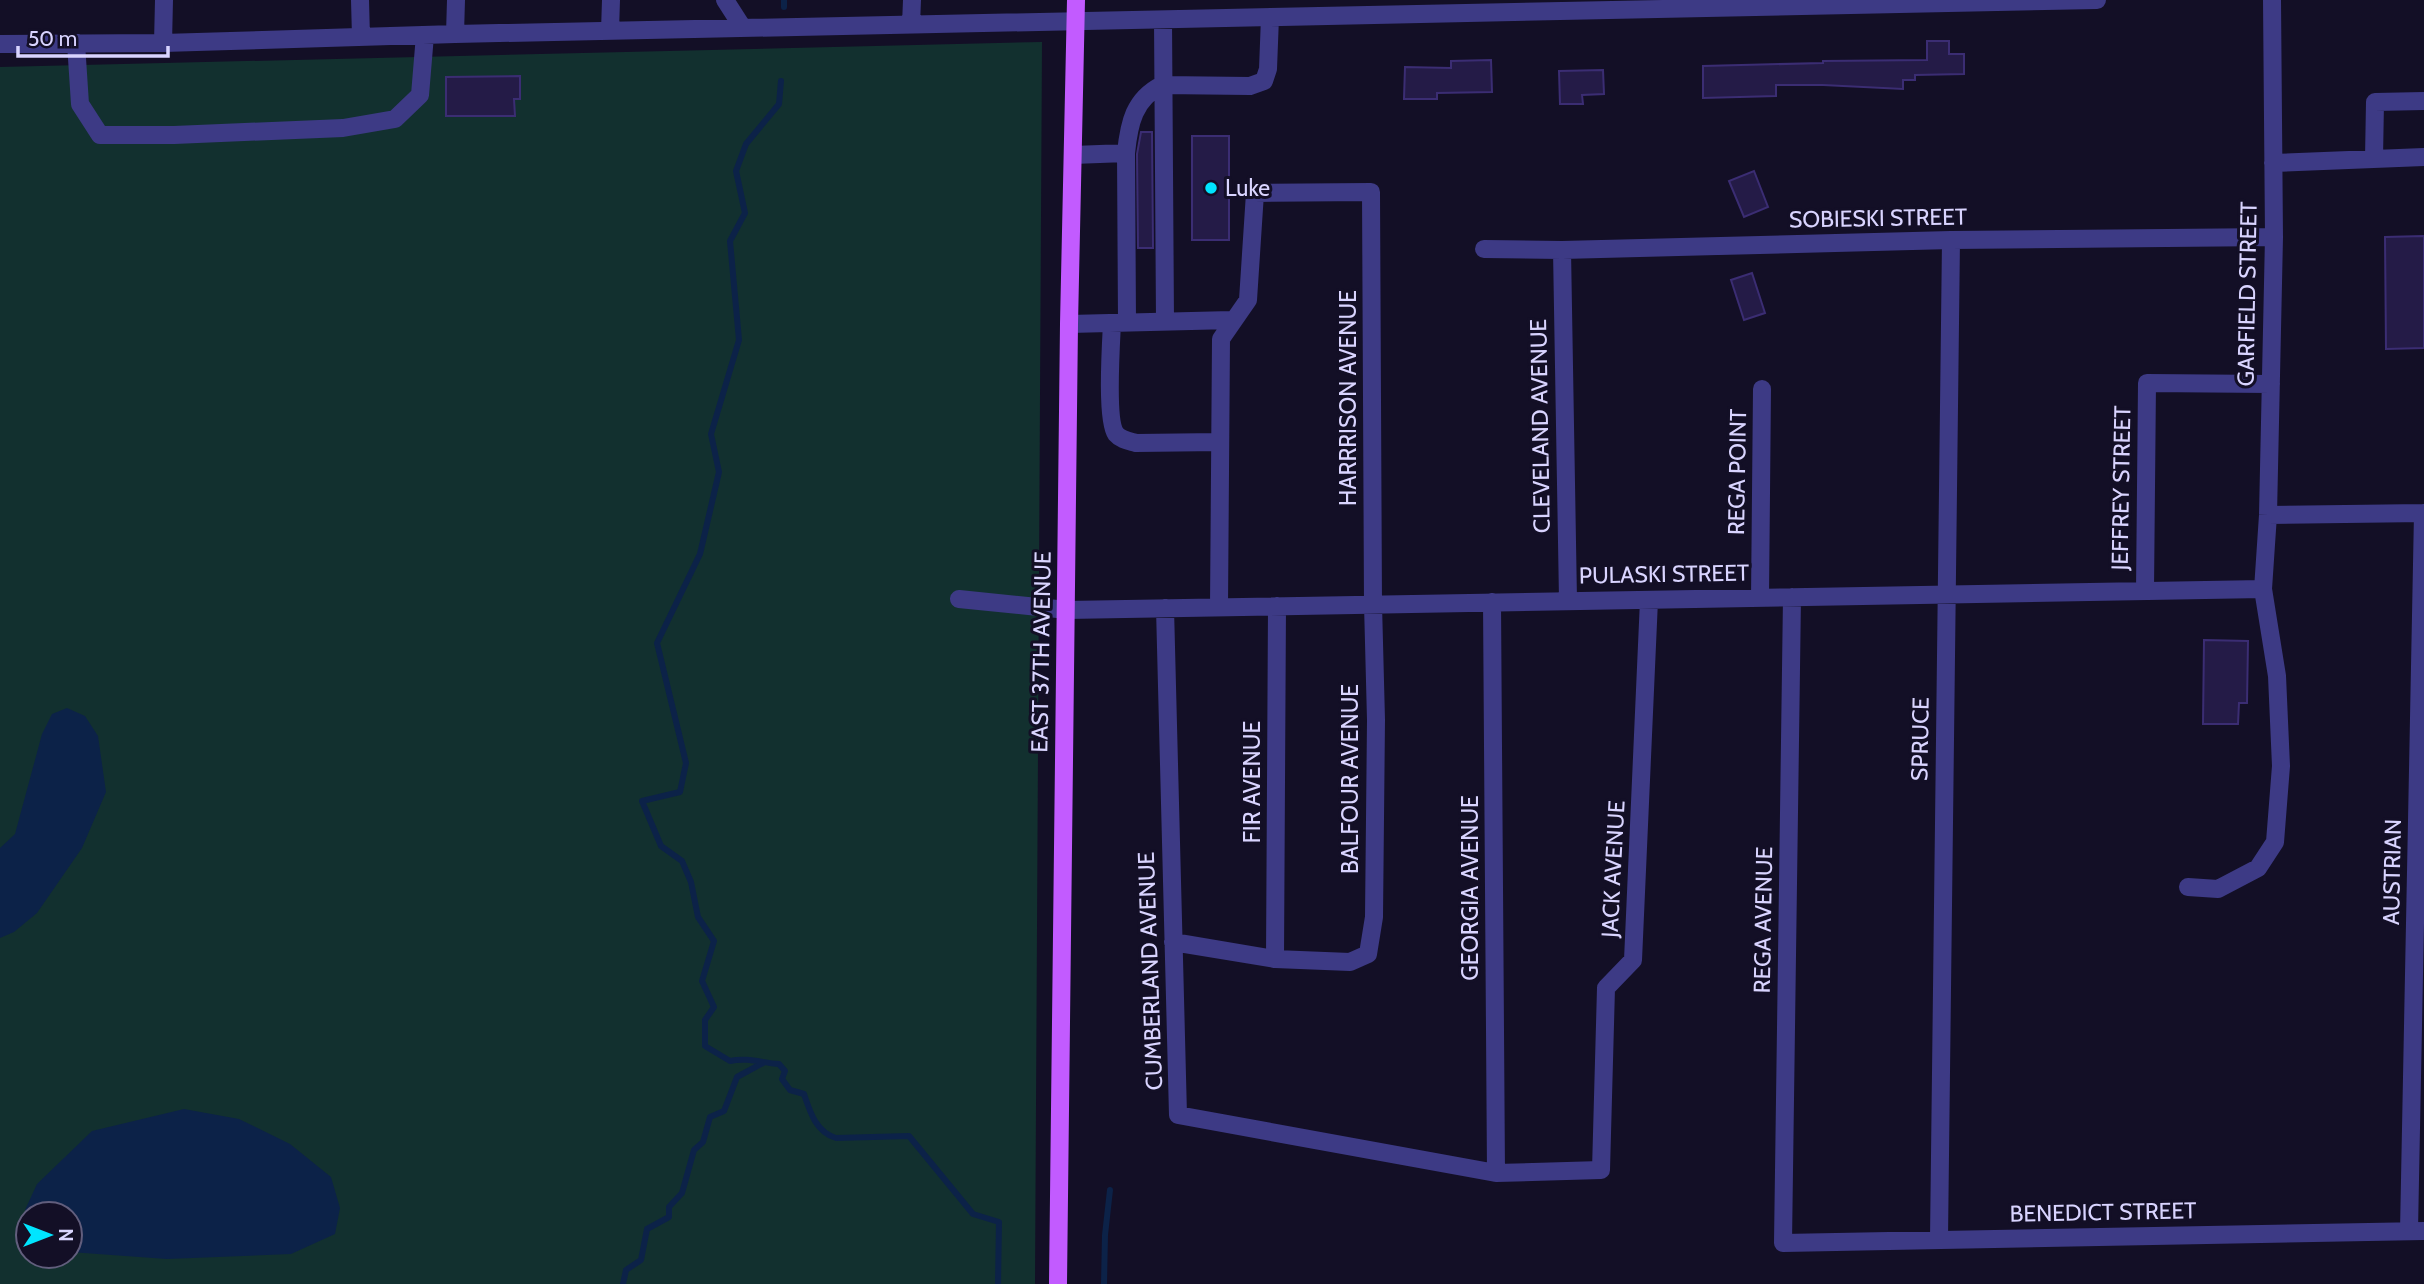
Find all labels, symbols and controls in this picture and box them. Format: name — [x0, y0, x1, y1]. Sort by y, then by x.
scale bar — [18, 14, 168, 58]
text: 50 m — [28, 26, 77, 51]
place label: Luke — [1225, 174, 1270, 202]
marker: Luke — [1203, 180, 1219, 196]
street label: GARFIELD STREET — [2231, 201, 2263, 387]
street label: SOBIESKI STREET — [1789, 202, 1967, 234]
street label: HARRRISON AVENUE — [1334, 290, 1362, 506]
street label: CLEVELAND AVENUE — [1524, 319, 1556, 533]
street label: JEFFREY STREET — [2106, 405, 2136, 572]
street label: REGA POINT — [1722, 409, 1752, 535]
street label: EAST 37TH AVENUE — [1025, 551, 1057, 753]
street label: PULASKI STREET — [1579, 559, 1749, 589]
street label: BALFOUR AVENUE — [1336, 684, 1364, 874]
street label: SPRUCE — [1905, 697, 1935, 781]
street label: FIR AVENUE — [1238, 721, 1266, 843]
street label: GEORGIA AVENUE — [1456, 795, 1484, 981]
street label: JACK AVENUE — [1595, 800, 1631, 939]
street label: AUSTRIAN — [2377, 819, 2407, 925]
street label: REGA AVENUE — [1748, 846, 1778, 994]
street label: CUMBERLAND AVENUE — [1132, 851, 1168, 1091]
street label: BENEDICT STREET — [2009, 1196, 2197, 1228]
north arrow — [14, 1200, 84, 1270]
text: N — [54, 1228, 77, 1242]

